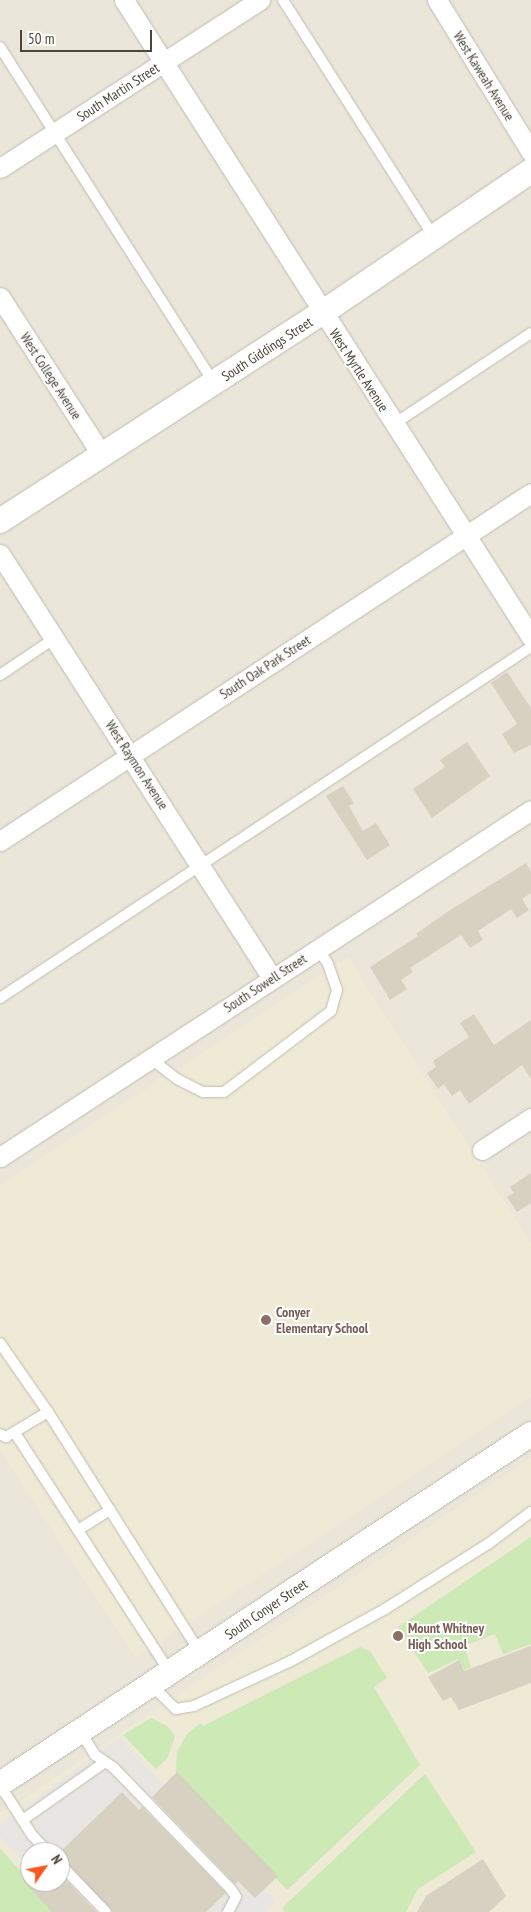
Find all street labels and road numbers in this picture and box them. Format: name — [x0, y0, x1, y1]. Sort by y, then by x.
street label: West Kaweah Avenue — [450, 28, 518, 124]
street label: South Martin Street — [74, 59, 162, 125]
street label: South Giddings Street — [218, 313, 316, 385]
street label: West Myrtle Avenue — [326, 325, 392, 415]
street label: West College Avenue — [17, 329, 85, 423]
street label: South Oak Park Street — [216, 631, 314, 703]
street label: West Raymon Avenue — [102, 717, 172, 813]
street label: South Sowell Street — [220, 950, 310, 1016]
street label: South Conyer Street — [221, 1575, 311, 1643]

